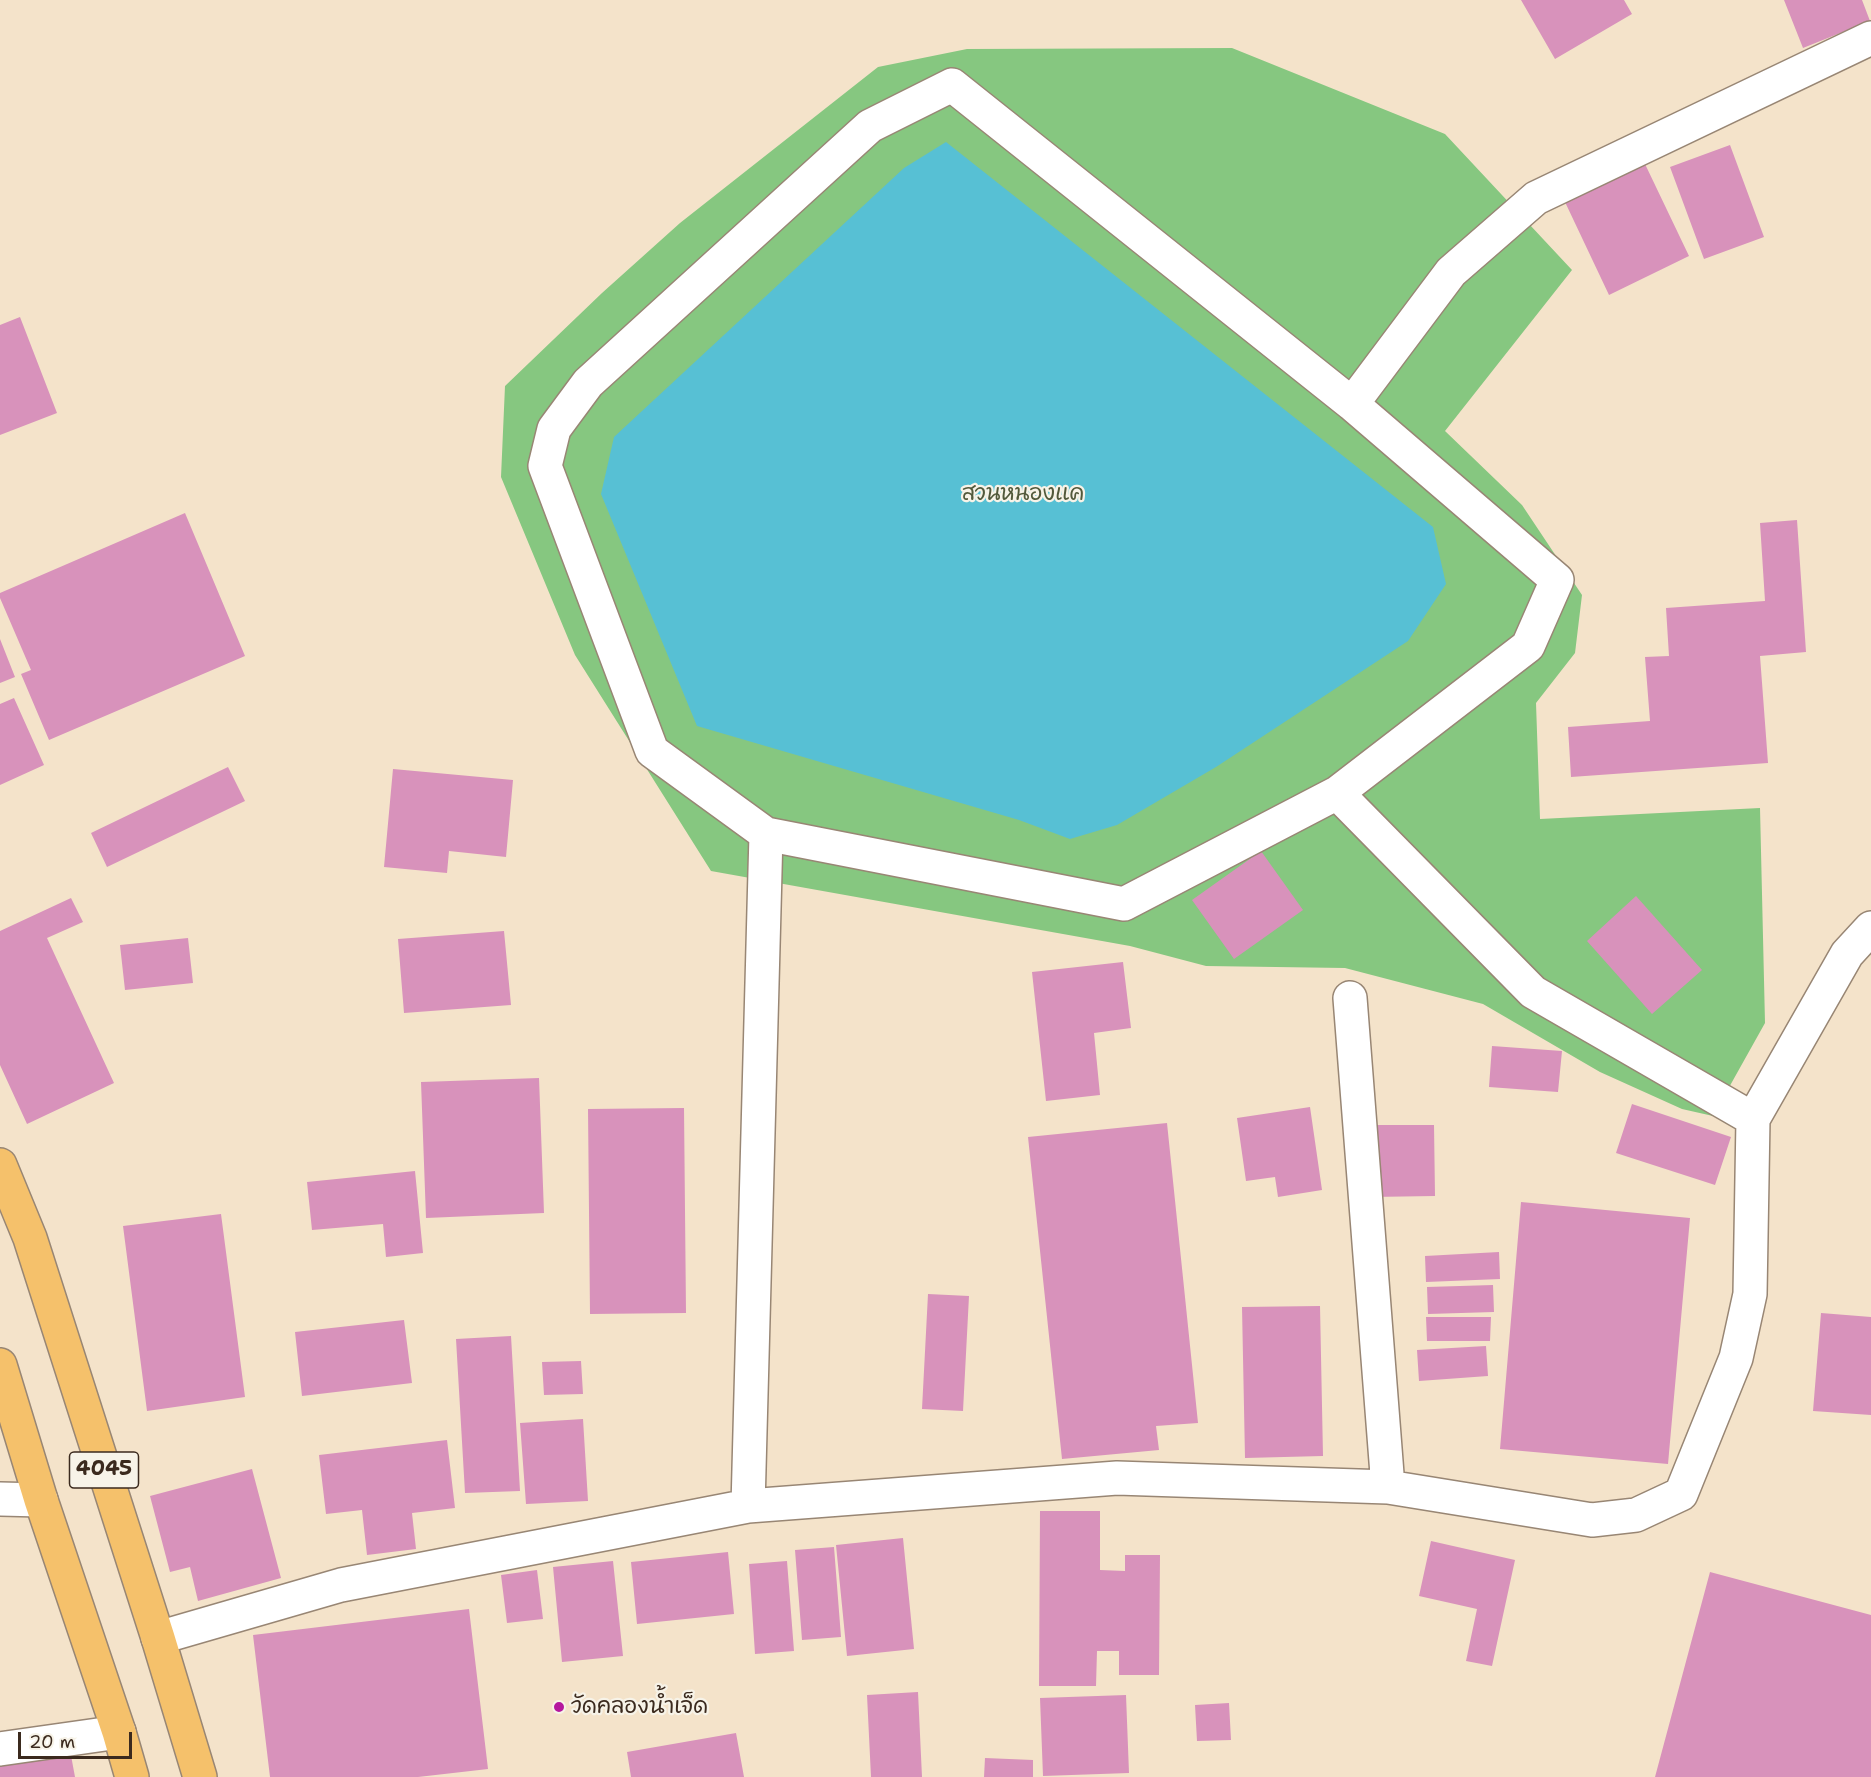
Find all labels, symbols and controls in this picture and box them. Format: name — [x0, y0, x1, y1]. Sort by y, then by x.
park label: สวนหนองแค — [962, 481, 1084, 507]
road number: 4045 — [70, 1452, 138, 1488]
place label: วัดคลองน้ำเจ็ด — [571, 1694, 708, 1720]
marker: วัดคลองน้ำเจ็ด — [552, 1700, 566, 1714]
scale bar — [21, 1720, 135, 1758]
text: 20 m — [29, 1730, 75, 1754]

